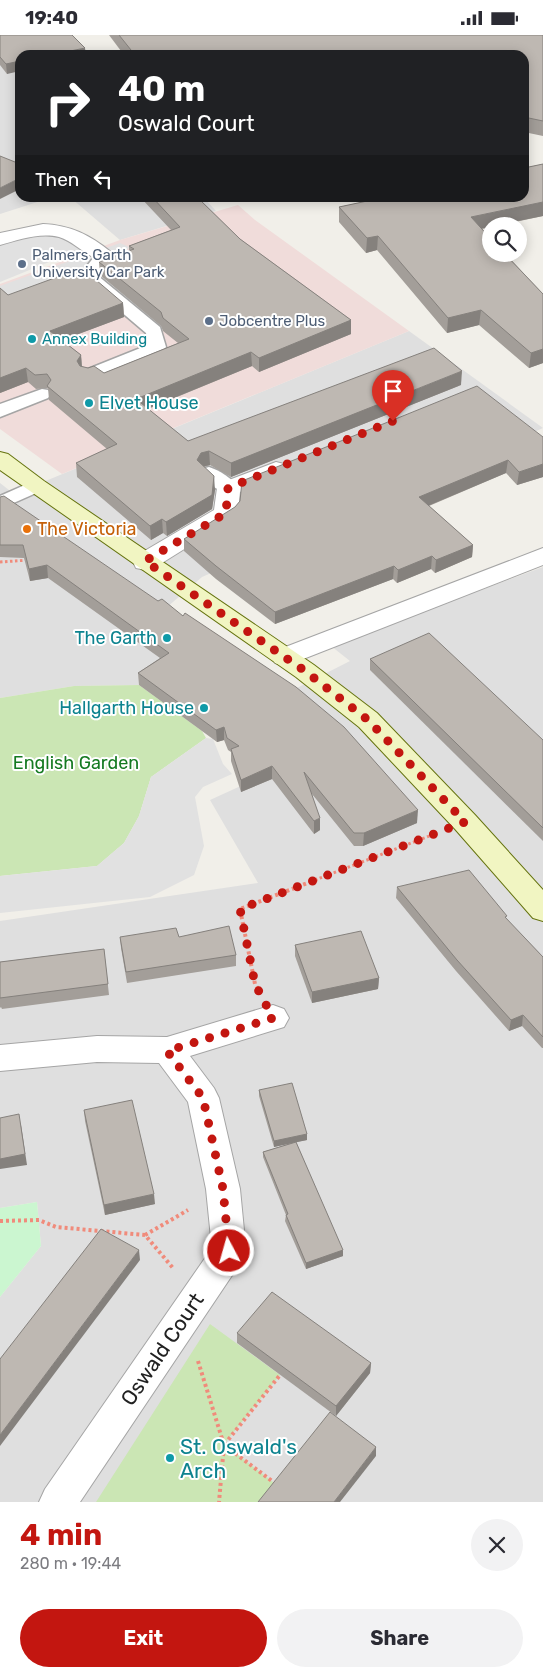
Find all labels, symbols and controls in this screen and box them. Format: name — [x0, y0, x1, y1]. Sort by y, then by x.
text: 19:40 — [25, 6, 78, 29]
text: 40 m — [118, 68, 205, 110]
icon: right — [35, 70, 100, 135]
text: Oswald Court — [118, 110, 255, 137]
icon: left — [89, 165, 117, 193]
text: Then — [35, 168, 79, 191]
map controls — [482, 217, 527, 262]
button: search — [482, 217, 527, 262]
place label: Palmers Garth University Car Park — [32, 246, 165, 281]
marker: Palmers Garth University Car Park — [16, 258, 28, 270]
place label: Jobcentre Plus — [219, 312, 326, 330]
marker: Jobcentre Plus — [203, 315, 215, 327]
place label: Annex Building — [42, 330, 147, 348]
marker: Annex Building — [26, 333, 38, 345]
pin — [372, 370, 414, 421]
icon: arrive — [379, 377, 407, 405]
place label: Elvet House — [99, 392, 199, 414]
marker: Elvet House — [83, 397, 95, 409]
place label: The Victoria — [37, 518, 137, 540]
marker: The Victoria — [21, 523, 33, 535]
place label: The Garth — [74, 627, 157, 649]
marker: The Garth — [161, 632, 173, 644]
place label: Hallgarth House — [59, 697, 194, 719]
marker: Hallgarth House — [198, 702, 210, 714]
park label: English Garden — [13, 752, 139, 774]
position arrow — [202, 1224, 254, 1276]
street label: Oswald Court — [115, 1288, 209, 1410]
place label: St. Oswald's Arch — [180, 1434, 297, 1483]
marker: St. Oswald's Arch — [164, 1452, 176, 1464]
text: 4 min — [20, 1517, 102, 1553]
button: close — [471, 1519, 523, 1571]
text: 280 m · 19:44 — [20, 1554, 121, 1573]
button: Exit — [20, 1609, 267, 1667]
button: Share — [277, 1609, 523, 1667]

